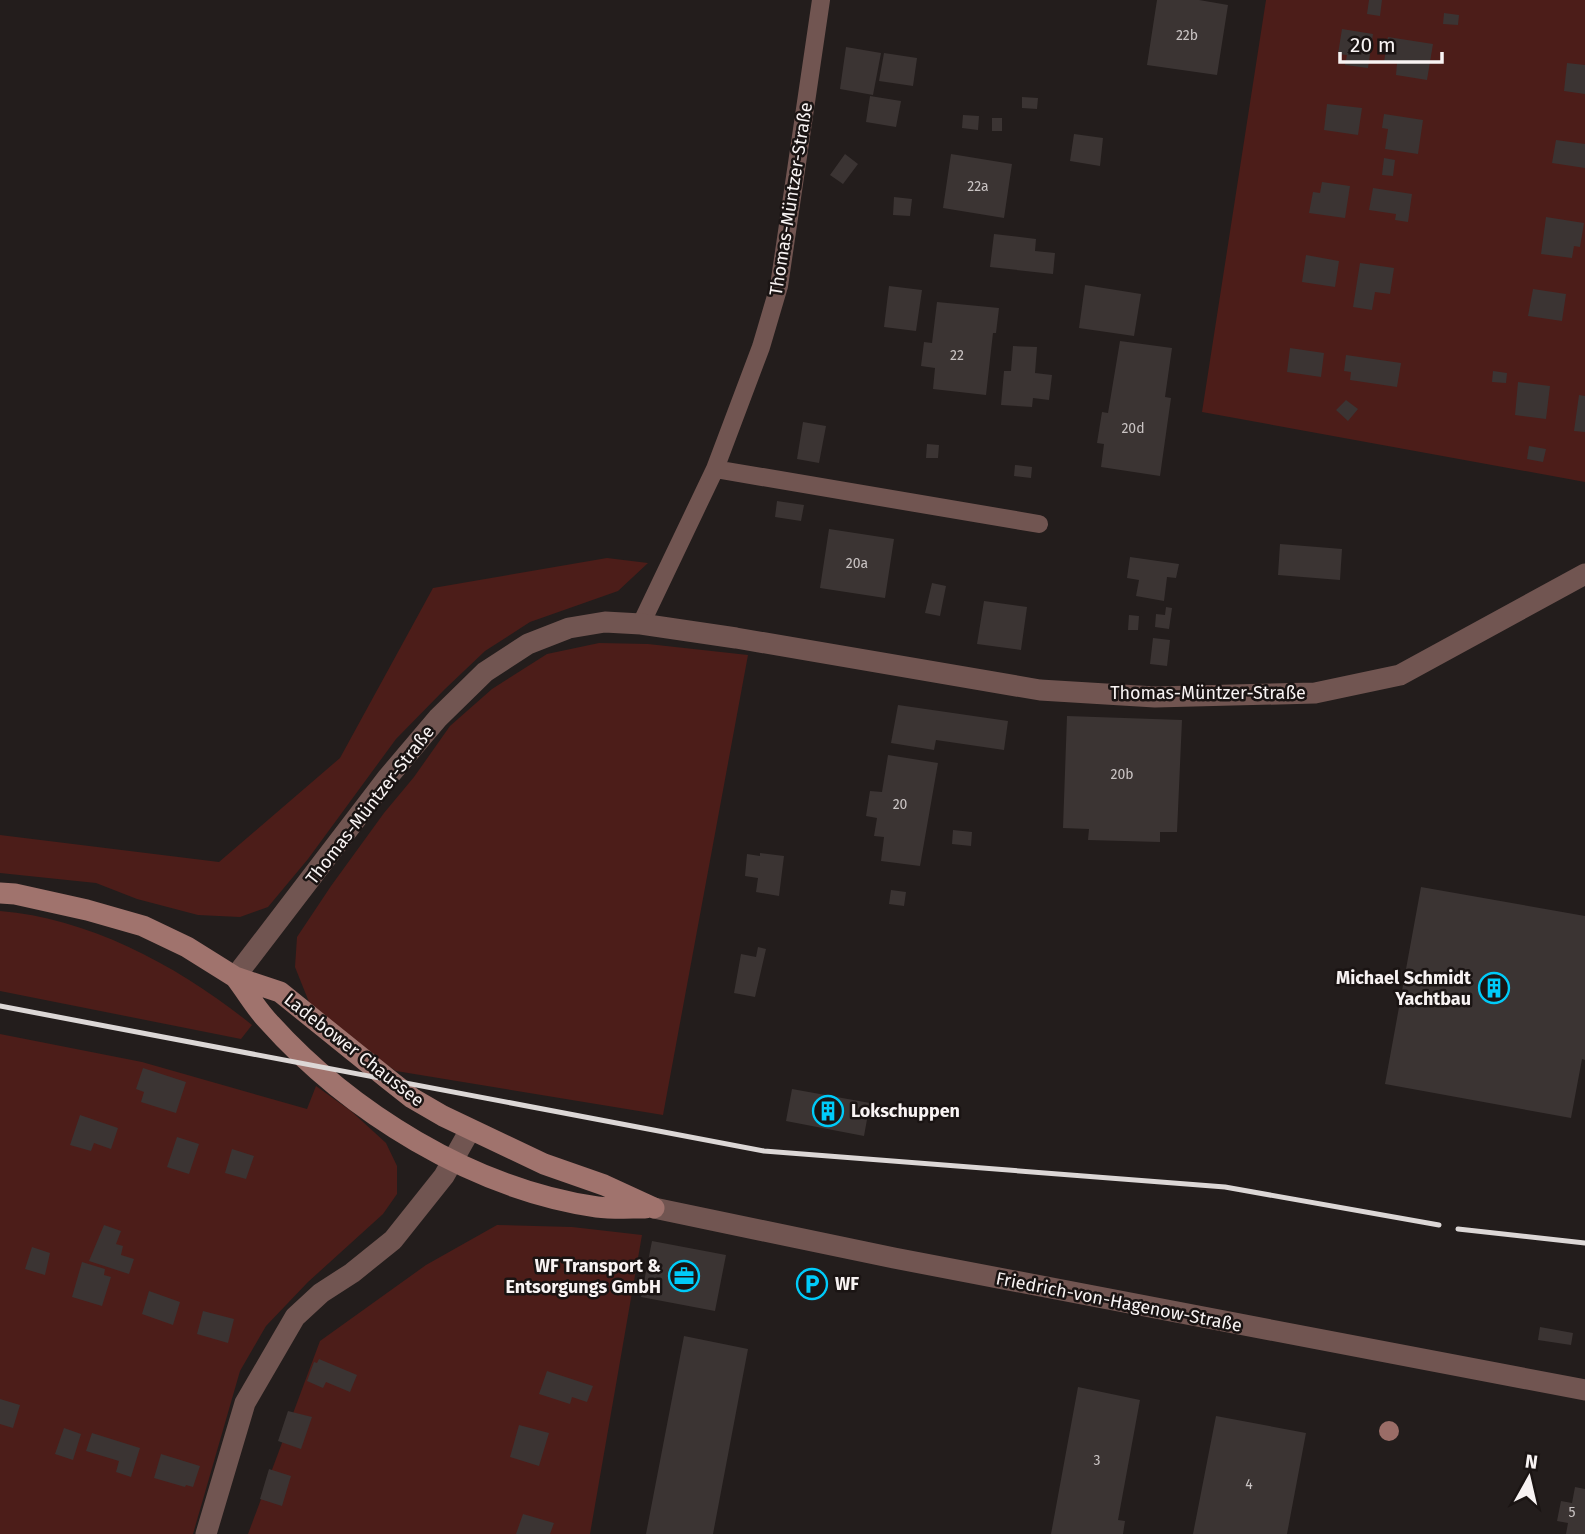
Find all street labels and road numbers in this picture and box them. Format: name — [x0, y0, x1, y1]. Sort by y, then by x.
street label: Thomas-Müntzer-Straße — [765, 101, 817, 297]
street label: Thomas-Müntzer-Straße — [1110, 682, 1306, 704]
street label: Thomas-Müntzer-Straße — [301, 721, 439, 889]
street label: Ladebower Chaussee — [280, 988, 428, 1112]
street label: Friedrich-von-Hagenow-Straße — [994, 1267, 1244, 1337]

